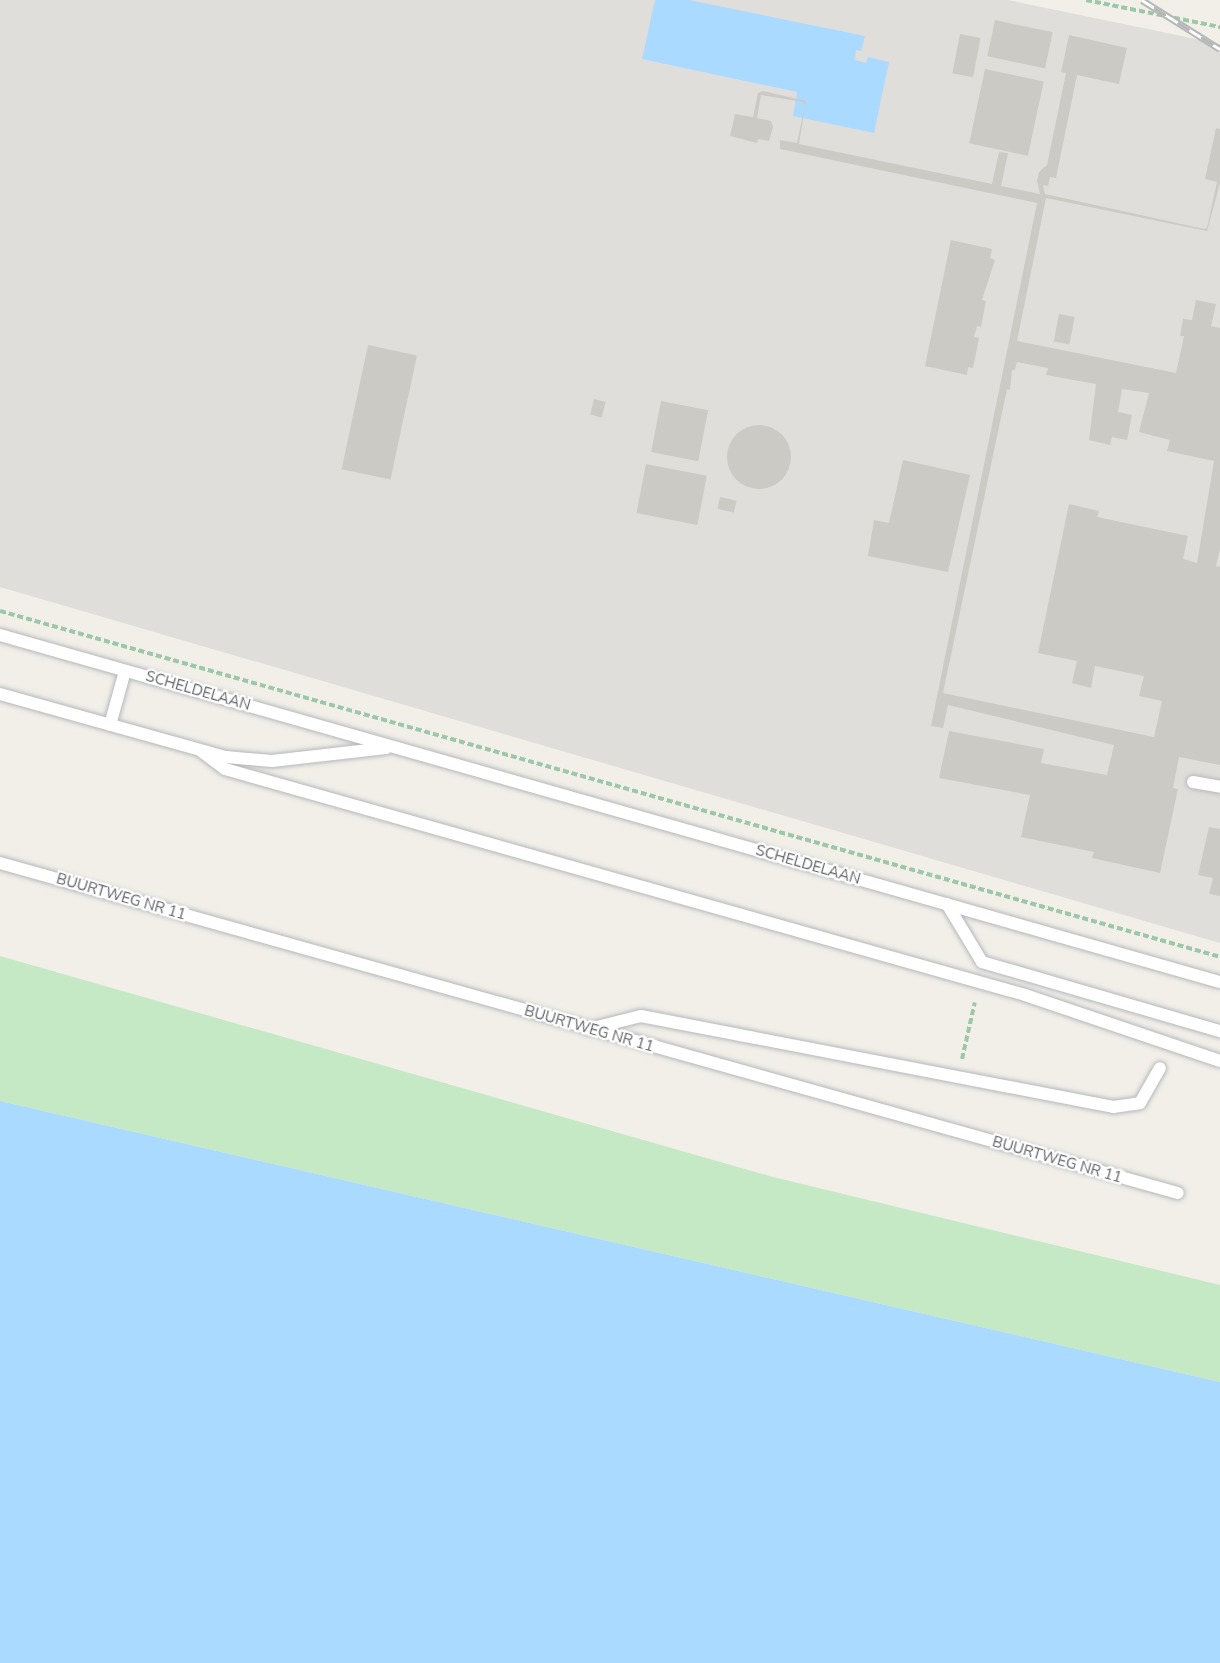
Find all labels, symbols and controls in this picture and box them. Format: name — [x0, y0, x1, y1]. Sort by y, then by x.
street label: SCHELDELAAN — [143, 667, 253, 715]
street label: SCHELDELAAN — [753, 841, 863, 889]
street label: BUURTWEG NR 11 — [54, 870, 188, 924]
street label: BUURTWEG NR 11 — [522, 1002, 656, 1056]
street label: BUURTWEG NR 11 — [990, 1133, 1124, 1187]

